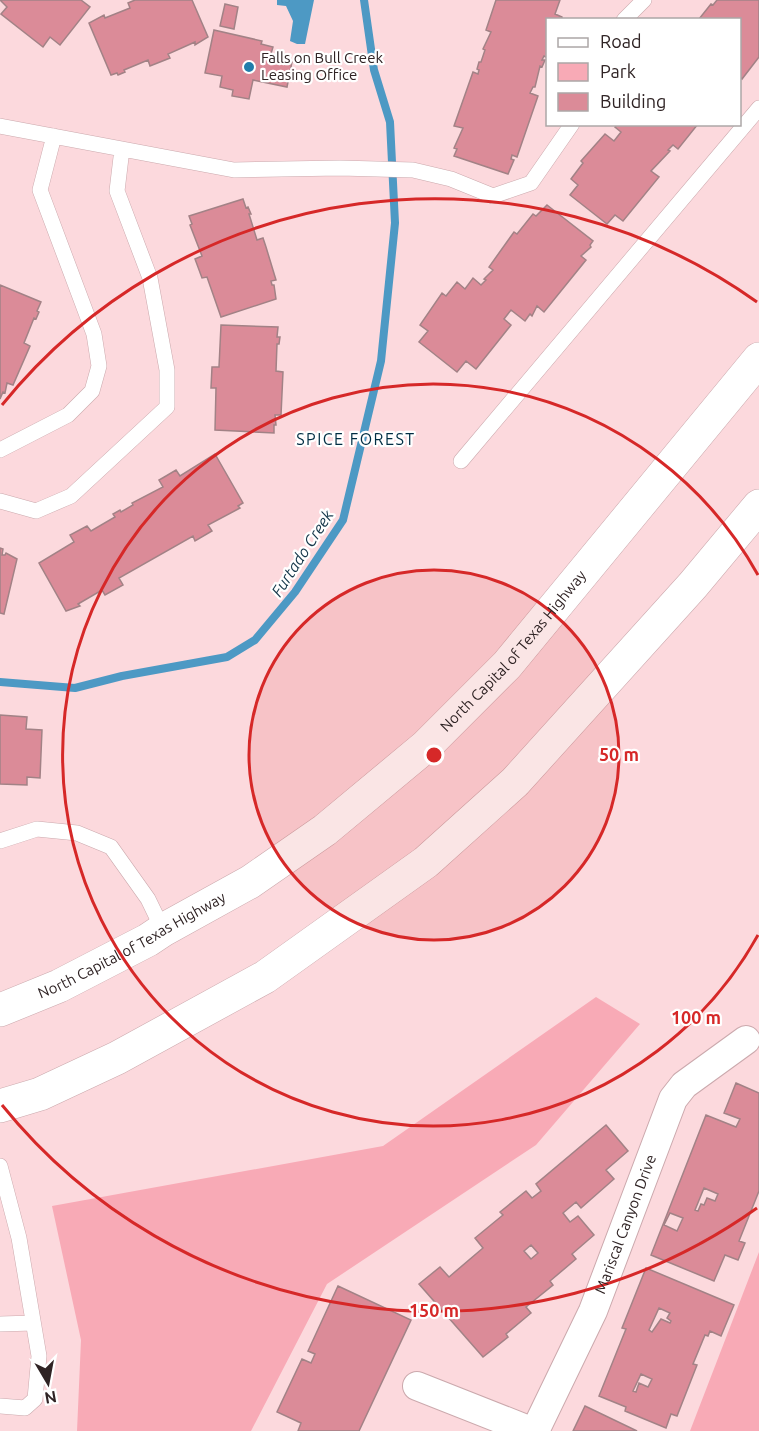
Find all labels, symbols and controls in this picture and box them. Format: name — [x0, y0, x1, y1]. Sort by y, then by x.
legend — [546, 18, 741, 126]
text: Road — [600, 31, 642, 51]
place label: Falls on Bull Creek Leasing Office — [261, 49, 383, 83]
marker: Falls on Bull Creek Leasing Office — [242, 60, 256, 74]
text: Park — [600, 61, 636, 81]
text: Building — [600, 91, 666, 111]
district label: SPICE FOREST — [296, 430, 416, 448]
water label: Furtado Creek — [267, 506, 337, 600]
street label: North Capital of Texas Highway — [437, 567, 589, 735]
text: 50 m — [599, 744, 639, 764]
centre of rings — [424, 745, 444, 765]
street label: North Capital of Texas Highway — [35, 888, 228, 1002]
text: 100 m — [671, 1007, 721, 1027]
street label: Mariscal Canyon Drive — [591, 1152, 659, 1296]
text: 150 m — [409, 1300, 459, 1320]
north arrow — [18, 1353, 78, 1413]
text: N — [43, 1388, 58, 1408]

